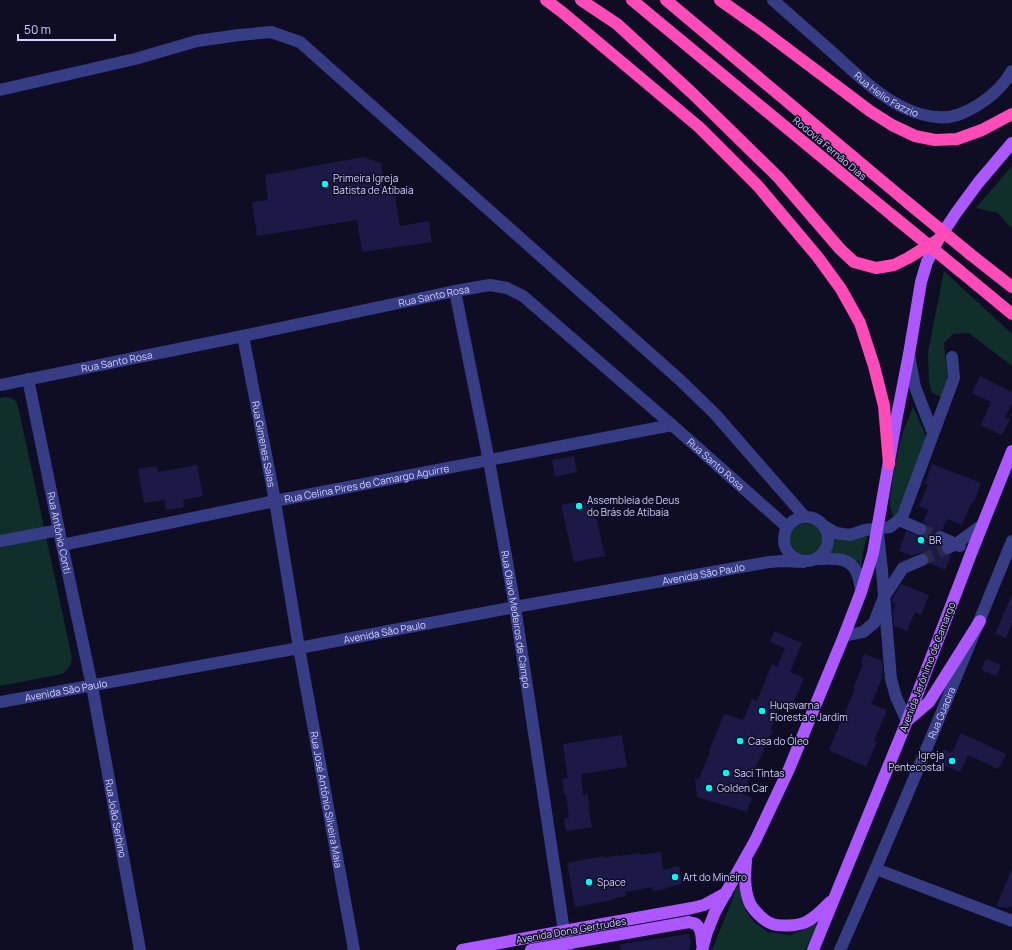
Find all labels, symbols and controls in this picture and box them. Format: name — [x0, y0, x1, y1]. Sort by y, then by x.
scale bar — [18, 16, 115, 42]
text: 50 m — [24, 21, 51, 38]
street label: Rua Helio Fazzio — [851, 68, 920, 120]
street label: Rodovia Fernão Dias — [790, 113, 870, 183]
place label: Primeira Igreja Batista de Atibaia — [333, 171, 413, 197]
marker: Primeira Igreja Batista de Atibaia — [320, 179, 330, 189]
street label: Rua Santo Rosa — [397, 282, 471, 310]
street label: Rua Santo Rosa — [80, 347, 153, 375]
street label: Rua Gimenes Salas — [249, 400, 279, 488]
street label: Rua Santo Rosa — [684, 435, 748, 493]
street label: Rua Celina Pires de Camargo Aguirre — [283, 461, 451, 506]
street label: Rua Antônio Conti — [44, 491, 75, 575]
place label: Assembleia de Deus do Brás de Atibaia — [587, 493, 680, 519]
marker: Assembleia de Deus do Brás de Atibaia — [574, 501, 584, 511]
place label: BR — [929, 533, 941, 547]
marker: BR — [916, 535, 926, 545]
street label: Rua Olavo Medeiros de Campo — [498, 549, 534, 689]
street label: Avenida São Paulo — [661, 559, 746, 588]
street label: Avenida Jerônimo de Camargo — [896, 600, 958, 734]
street label: Avenida São Paulo — [342, 617, 427, 646]
street label: Avenida São Paulo — [24, 676, 108, 704]
street label: Rua Guacira — [924, 685, 958, 741]
place label: Huqsvarna Floresta e Jardim — [770, 698, 848, 724]
marker: Huqsvarna Floresta e Jardim — [757, 706, 767, 716]
street label: Rua José Antônio Silveira Maia — [307, 730, 346, 869]
place label: Casa do Óleo — [748, 734, 809, 748]
marker: Casa do Óleo — [735, 736, 745, 746]
place label: Igreja Pentecostal — [888, 748, 944, 774]
marker: Igreja Pentecostal — [947, 756, 957, 766]
place label: Saci Tintas — [734, 766, 785, 780]
marker: Saci Tintas — [721, 768, 731, 778]
street label: Rua João Serbino — [102, 778, 130, 859]
place label: Golden Car — [717, 781, 769, 795]
marker: Golden Car — [704, 783, 714, 793]
place label: Art do Mineiro — [683, 870, 747, 884]
marker: Art do Mineiro — [670, 872, 680, 882]
place label: Space — [597, 875, 626, 889]
marker: Space — [584, 877, 594, 887]
street label: Avenida Dona Gertrudes — [515, 913, 627, 947]

